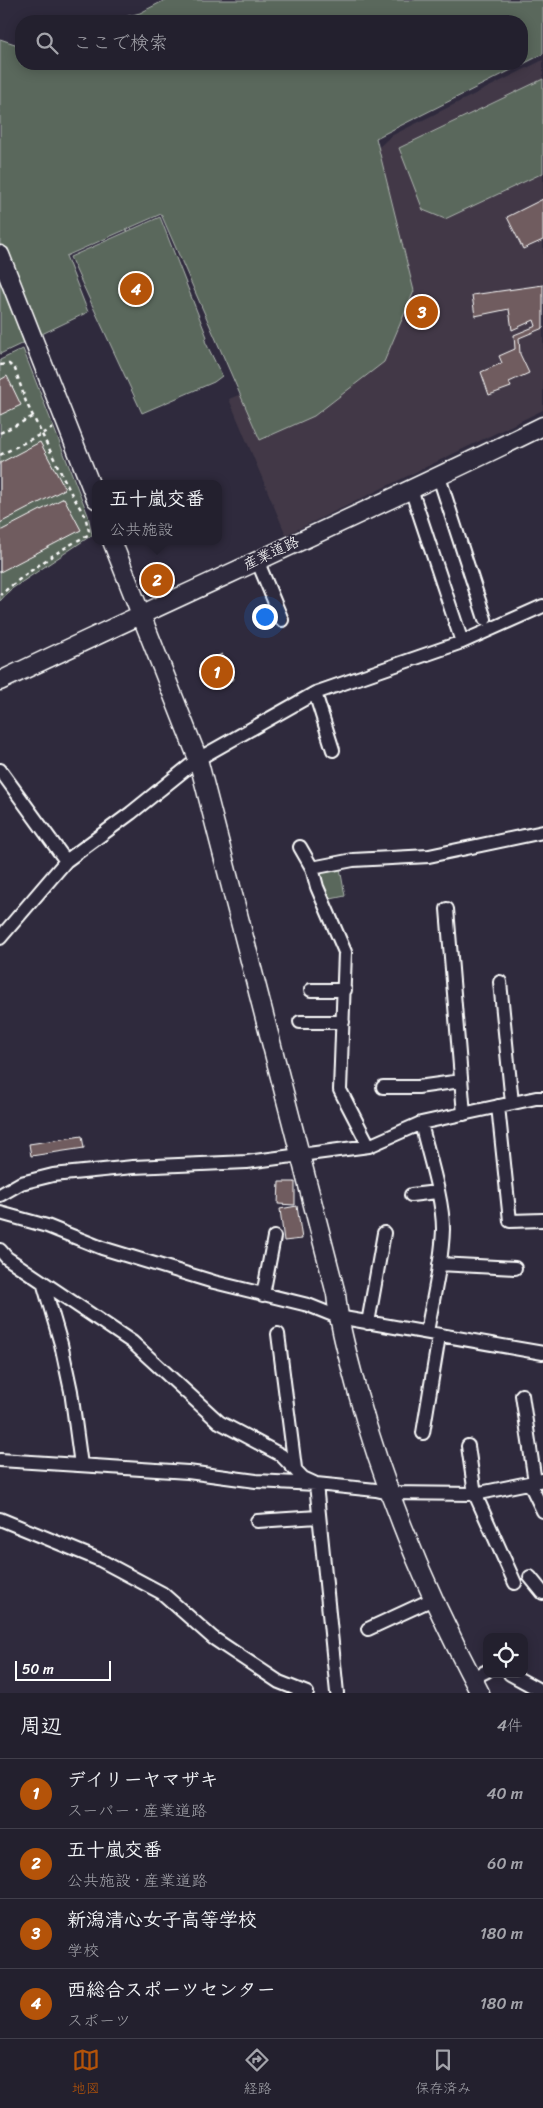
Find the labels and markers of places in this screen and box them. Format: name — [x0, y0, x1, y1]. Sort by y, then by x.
pin: 4 — [120, 270, 152, 308]
pin: 3 — [406, 293, 438, 331]
pin: 2 — [141, 561, 173, 599]
pin: 1 — [201, 653, 233, 691]

